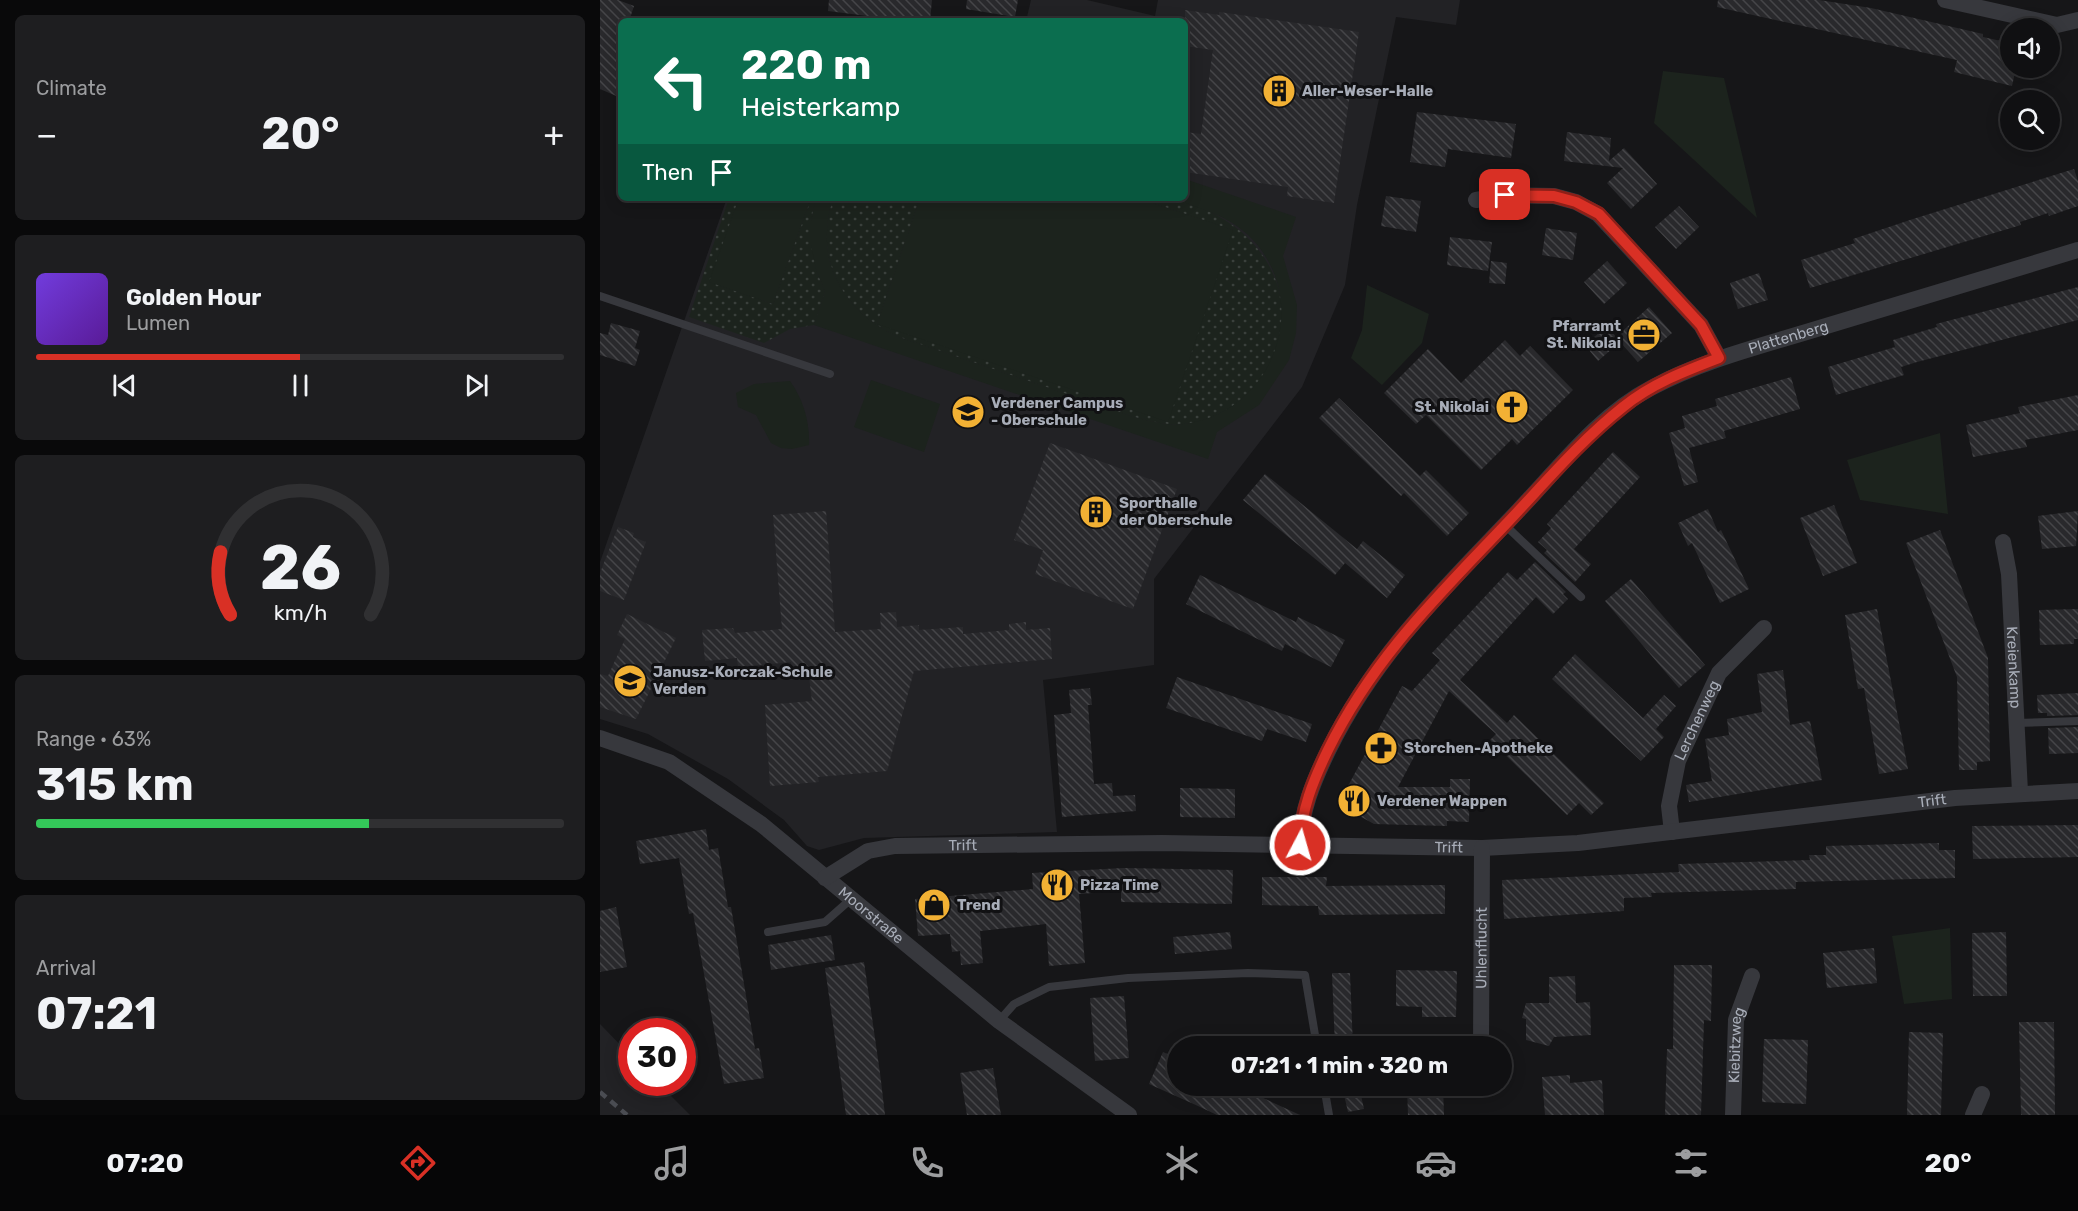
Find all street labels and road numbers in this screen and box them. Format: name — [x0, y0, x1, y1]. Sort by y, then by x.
street label: Plattenberg — [1746, 317, 1830, 358]
street label: Kreienkamp — [2003, 626, 2025, 709]
street label: Lerchenweg — [1671, 677, 1723, 763]
street label: Trift — [1917, 790, 1947, 811]
street label: Trift — [948, 836, 977, 854]
street label: Trift — [1434, 838, 1463, 857]
street label: Moorstraße — [835, 883, 908, 947]
street label: Uhlenflucht — [1472, 907, 1491, 989]
street label: Kiebitzweg — [1725, 1005, 1749, 1083]

